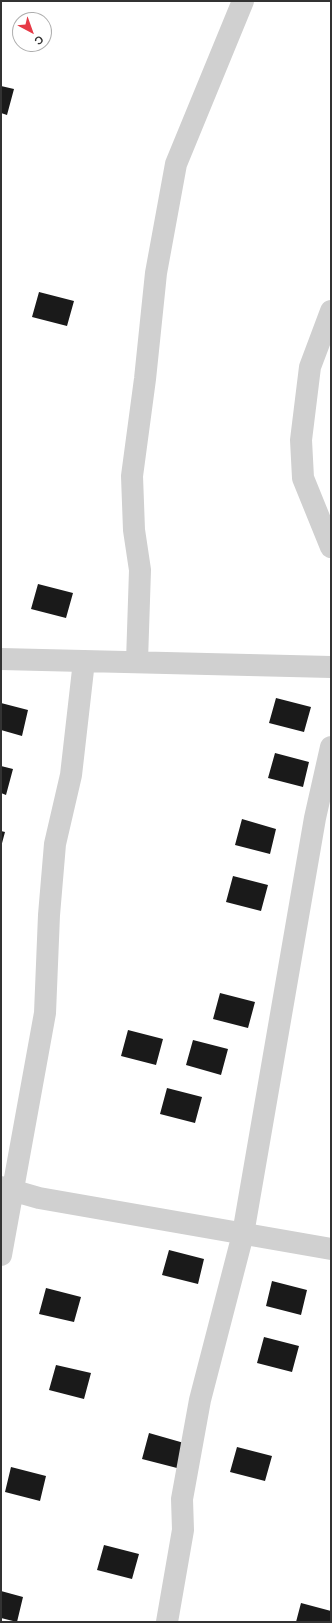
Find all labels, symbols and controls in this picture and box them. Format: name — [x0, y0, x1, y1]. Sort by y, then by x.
north arrow — [12, 12, 52, 52]
text: С — [32, 33, 47, 48]

